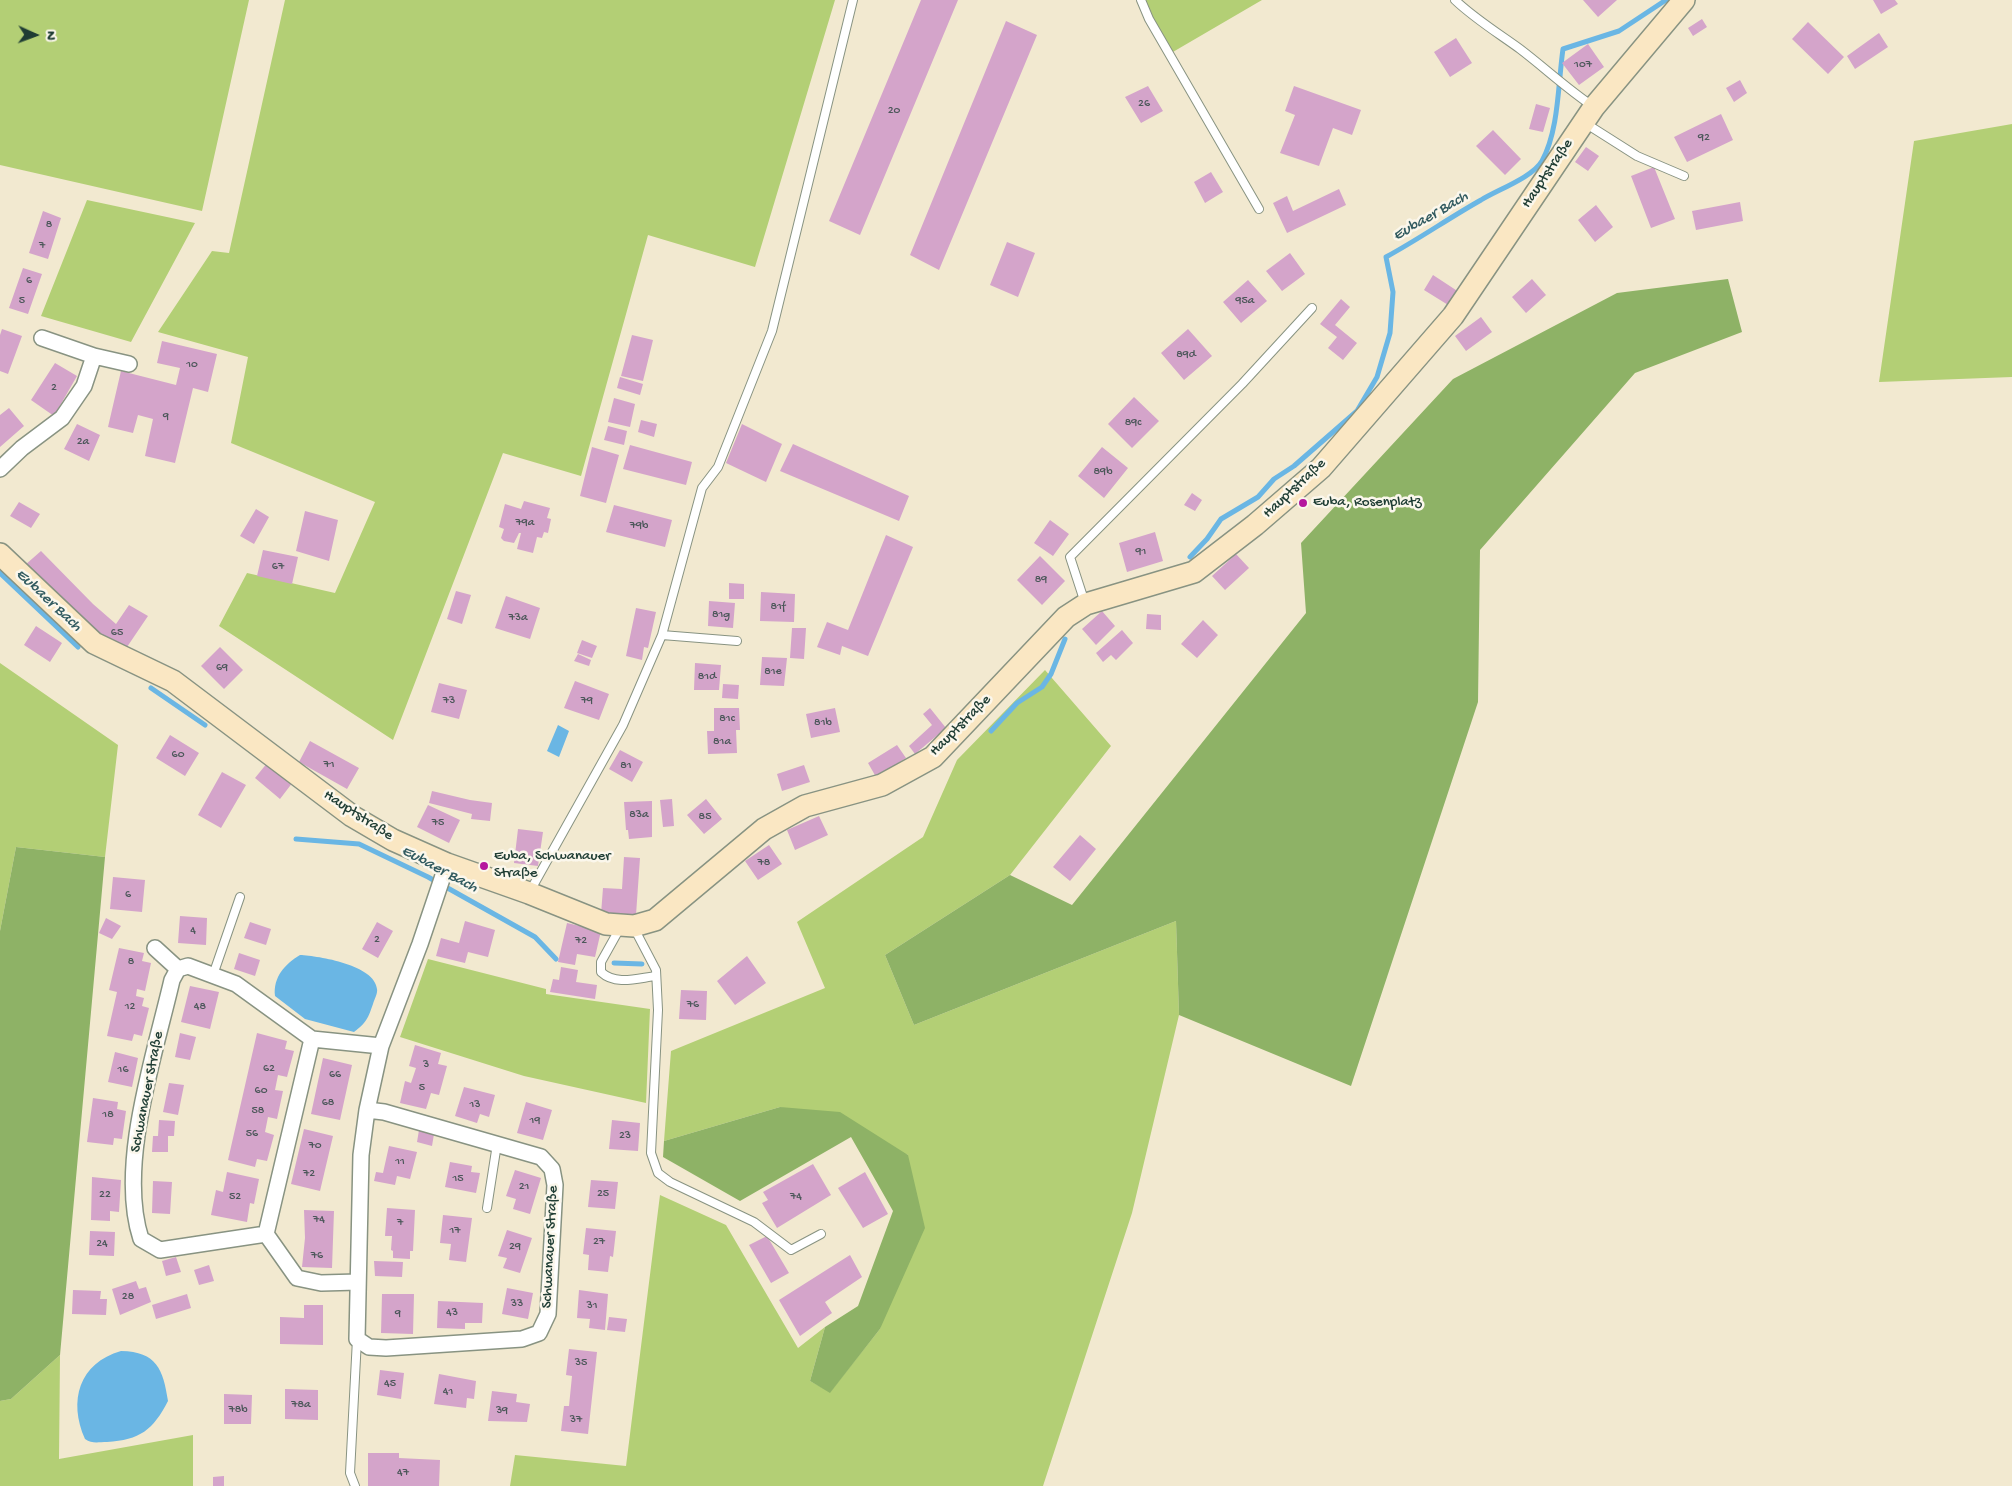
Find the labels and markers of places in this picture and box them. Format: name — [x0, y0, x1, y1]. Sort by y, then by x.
place label: Euba, Rosenplatz — [1313, 494, 1422, 512]
marker: Euba, Rosenplatz — [1297, 497, 1309, 509]
place label: Euba, Schwanauer Straße — [494, 848, 610, 883]
marker: Euba, Schwanauer Straße — [478, 860, 490, 872]

